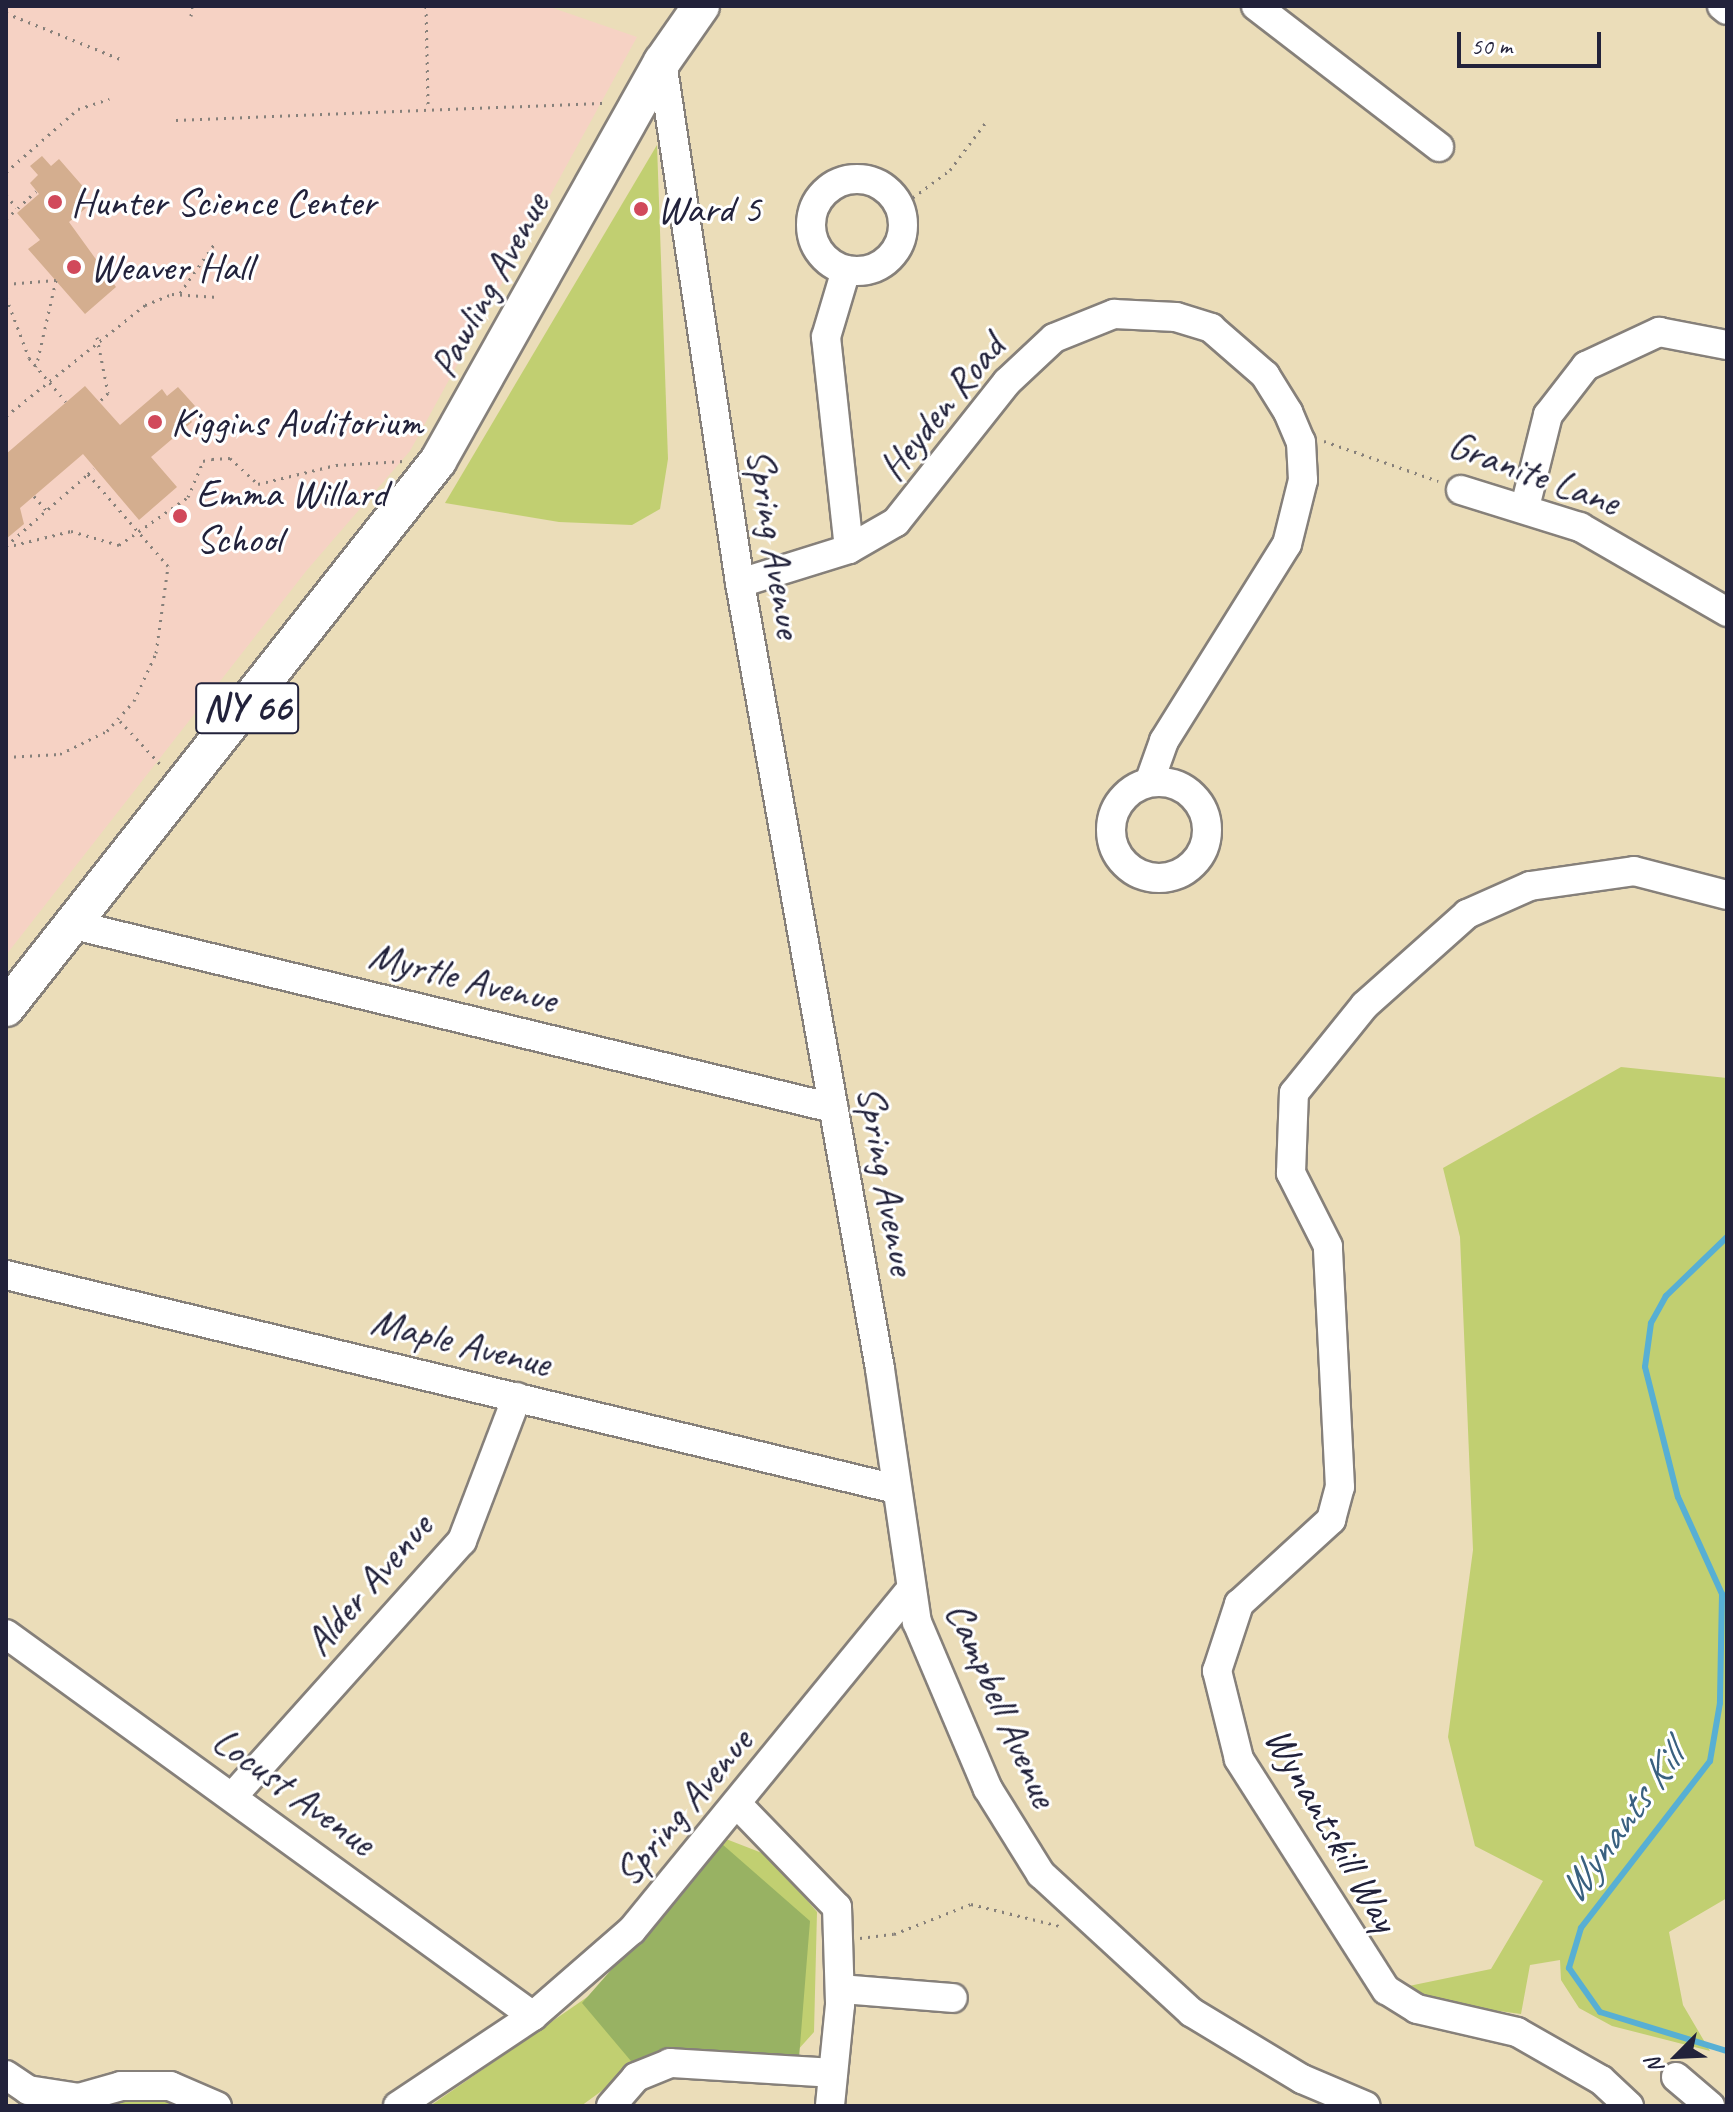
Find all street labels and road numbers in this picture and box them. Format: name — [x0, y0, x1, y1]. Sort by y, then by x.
street label: Pawling Avenue — [419, 185, 559, 385]
street label: Heyden Road — [868, 325, 1014, 489]
street label: Granite Lane — [1442, 420, 1626, 526]
street label: Spring Avenue — [736, 445, 814, 641]
road number: NY 66 — [195, 674, 299, 742]
street label: Myrtle Avenue — [365, 931, 561, 1023]
street label: Spring Avenue — [847, 1082, 927, 1278]
street label: Maple Avenue — [367, 1297, 555, 1387]
street label: Alder Avenue — [294, 1504, 442, 1664]
street label: Campbell Avenue — [935, 1594, 1069, 1814]
street label: Locust Avenue — [204, 1716, 384, 1866]
street label: Wynantskill Way — [1254, 1718, 1410, 1940]
street label: Spring Avenue — [603, 1719, 763, 1895]

